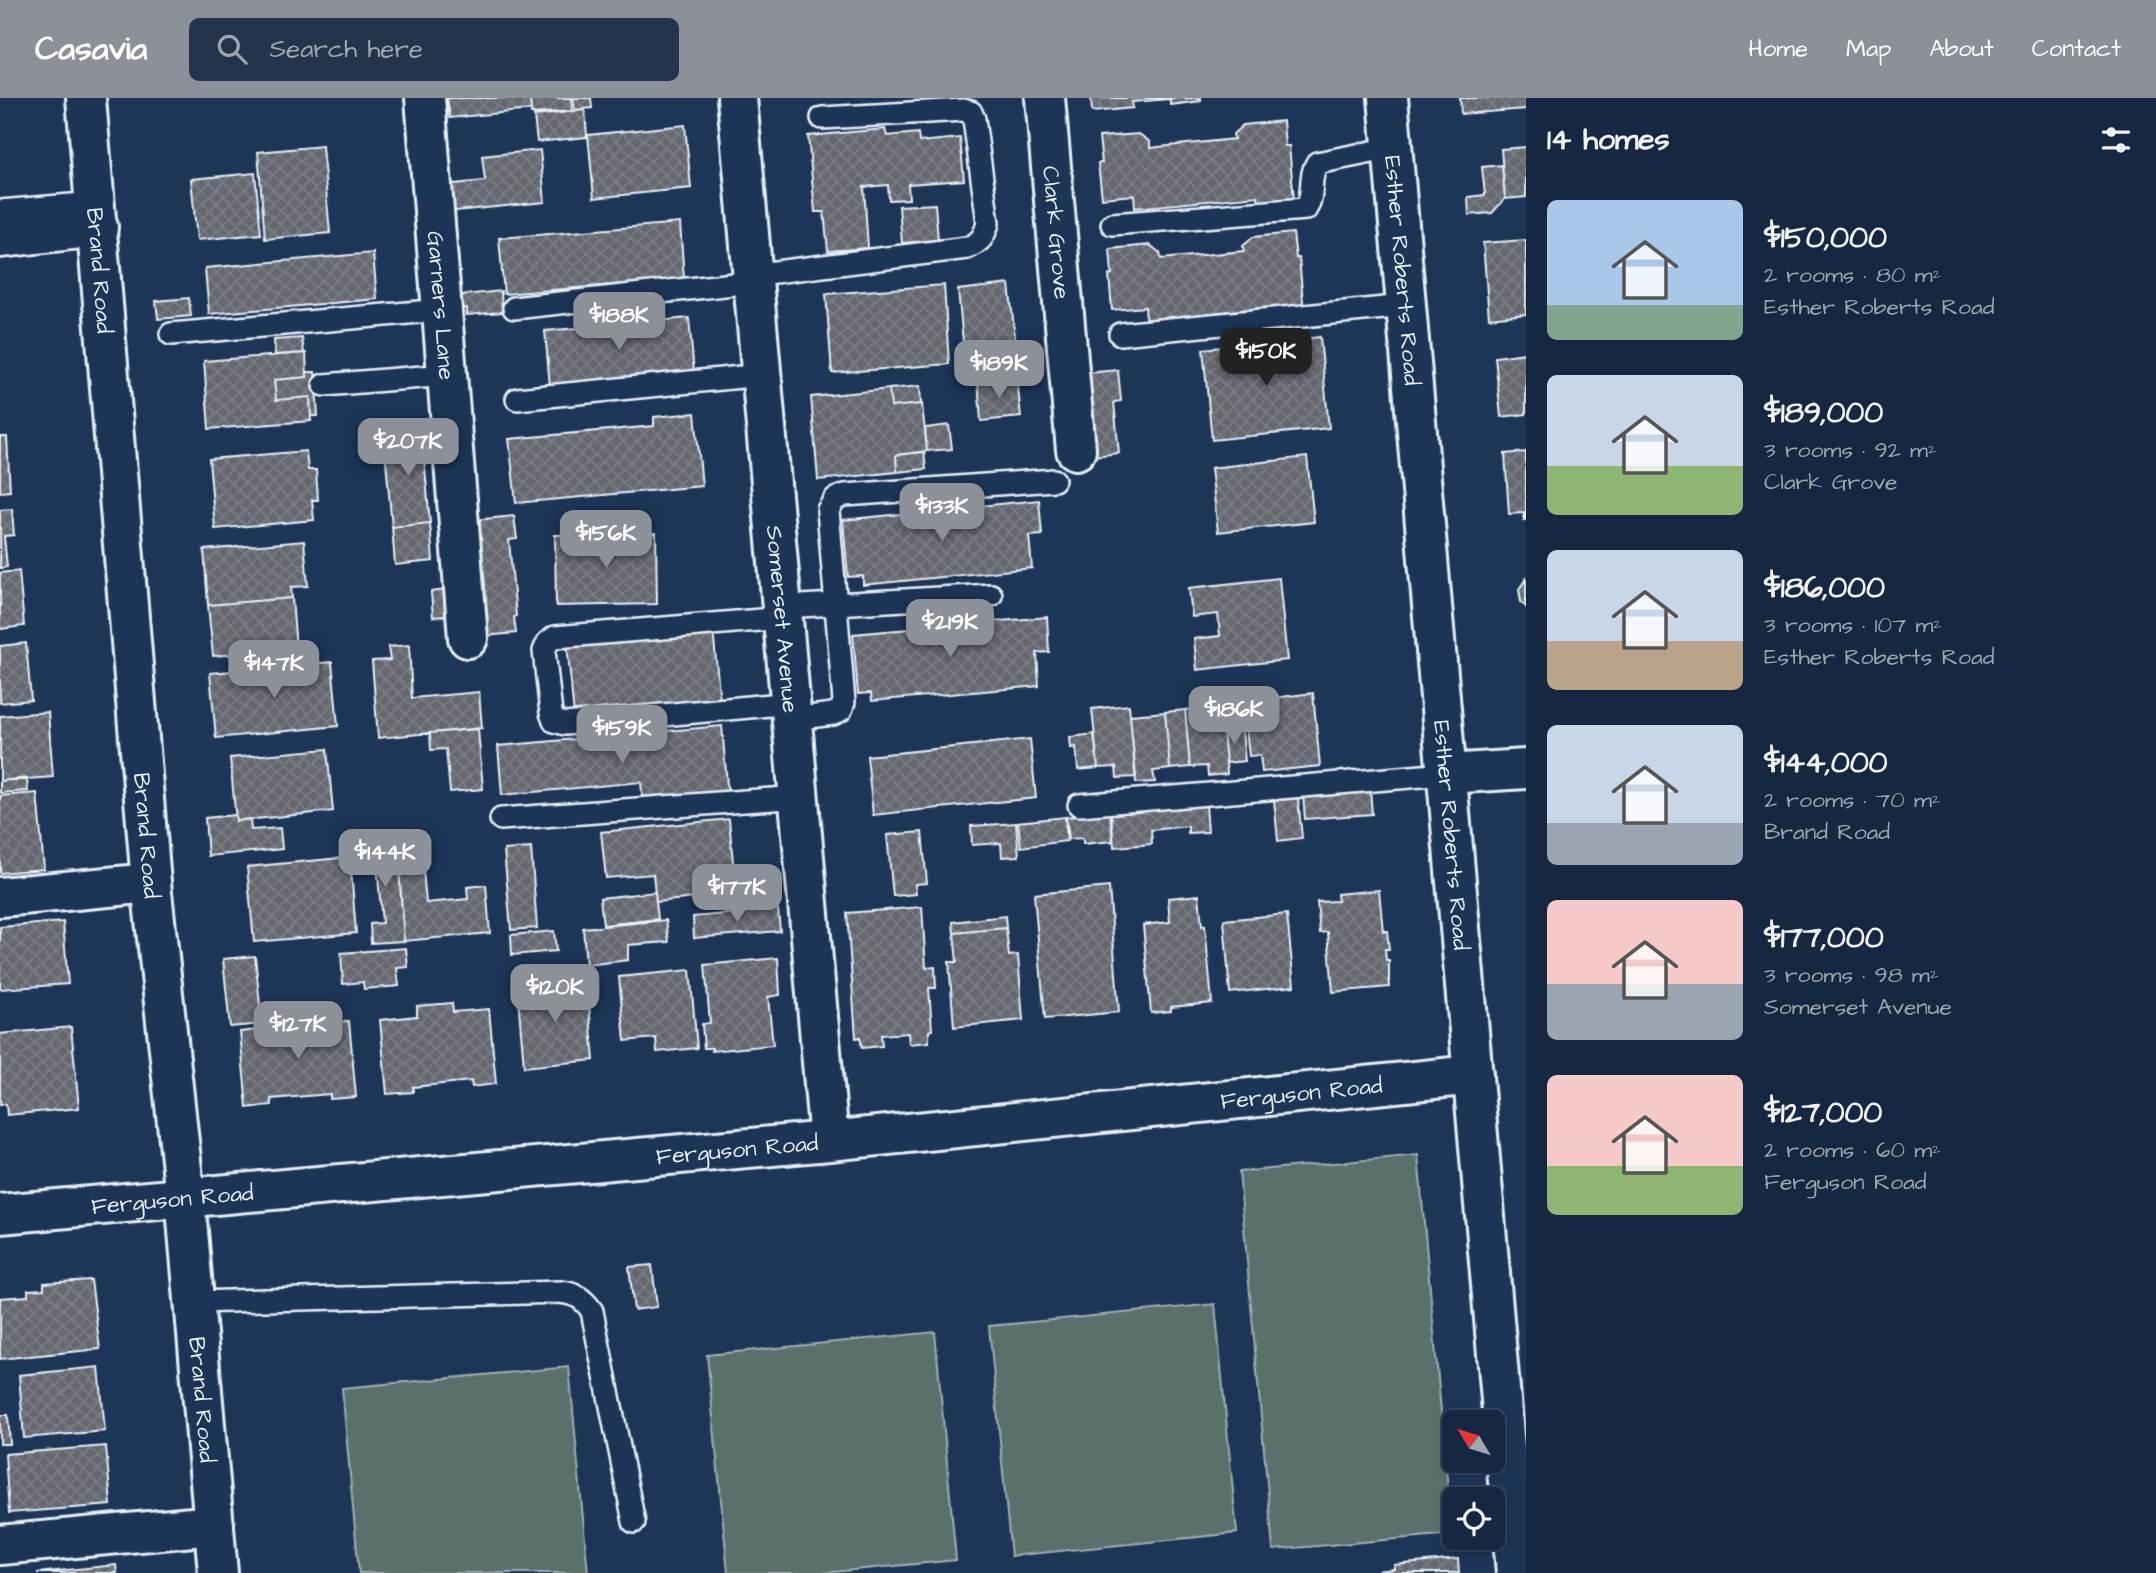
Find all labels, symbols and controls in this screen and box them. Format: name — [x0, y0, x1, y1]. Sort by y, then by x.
search box — [189, 18, 679, 81]
text: Casavia — [35, 26, 147, 72]
icon: search — [213, 30, 251, 68]
text: Search here — [269, 31, 423, 67]
text: Home — [1748, 32, 1808, 66]
text: Map — [1846, 32, 1891, 66]
text: About — [1929, 32, 1994, 66]
text: Contact — [2032, 32, 2121, 66]
text: 14 homes — [1547, 119, 1670, 161]
icon: filters — [2097, 121, 2135, 159]
street label: Esther Roberts Road — [1376, 154, 1428, 387]
street label: Clark Grove — [1034, 165, 1078, 301]
street label: Brand Road — [78, 206, 120, 335]
text: $150,000 — [1764, 217, 1887, 259]
icon: home — [1603, 228, 1687, 312]
street label: Garners Lane — [419, 230, 462, 381]
text: 2 rooms · 80 m² — [1764, 259, 1941, 291]
text: Esther Roberts Road — [1764, 291, 1994, 323]
pin: $188K — [570, 292, 668, 352]
text: $188K — [589, 299, 649, 331]
pin: $150K — [1217, 328, 1315, 388]
text: $150K — [1236, 335, 1296, 367]
pin: $189K — [950, 341, 1048, 400]
text: $189K — [970, 347, 1028, 379]
text: $189,000 — [1764, 392, 1883, 434]
icon: home — [1603, 403, 1687, 487]
pin: $207K — [359, 418, 457, 478]
text: $207K — [374, 425, 442, 457]
text: 3 rooms · 92 m² — [1764, 434, 1937, 466]
text: Clark Grove — [1764, 466, 1898, 498]
pin: $133K — [893, 484, 991, 543]
text: $133K — [915, 490, 969, 522]
pin: $156K — [557, 510, 655, 570]
text: $156K — [576, 517, 636, 549]
street label: Somerset Avenue — [758, 524, 806, 714]
text: $186,000 — [1764, 567, 1885, 609]
icon: home — [1603, 578, 1687, 662]
pin: $219K — [901, 600, 999, 659]
text: $219K — [922, 606, 978, 638]
text: 3 rooms · 107 m² — [1764, 609, 1942, 641]
pin: $147K — [225, 640, 323, 700]
text: Esther Roberts Road — [1764, 641, 1994, 673]
text: $147K — [244, 647, 304, 679]
pin: $186K — [1185, 686, 1283, 746]
text: $186K — [1204, 693, 1264, 725]
pin: $159K — [573, 706, 671, 765]
text: $159K — [592, 712, 652, 744]
street label: Esther Roberts Road — [1425, 719, 1477, 952]
text: $144,000 — [1764, 742, 1888, 784]
icon: home — [1603, 753, 1687, 837]
street label: Brand Road — [125, 771, 168, 900]
text: 2 rooms · 70 m² — [1764, 784, 1940, 816]
text: Brand Road — [1764, 816, 1890, 848]
pin: $144K — [336, 830, 434, 889]
text: $144K — [355, 836, 415, 868]
pin: $177K — [688, 864, 786, 924]
text: $177K — [708, 871, 766, 903]
text: $177,000 — [1764, 917, 1884, 959]
icon: home — [1603, 928, 1687, 1012]
text: 3 rooms · 98 m² — [1764, 959, 1938, 991]
pin: $120K — [506, 964, 604, 1024]
text: $120K — [526, 971, 584, 1003]
text: Somerset Avenue — [1764, 991, 1952, 1023]
pin: $127K — [249, 1002, 347, 1061]
text: $127K — [270, 1008, 326, 1040]
street label: Ferguson Road — [1219, 1069, 1384, 1118]
text: $127,000 — [1764, 1092, 1882, 1134]
icon: home — [1603, 1103, 1687, 1187]
street label: Ferguson Road — [655, 1127, 820, 1173]
text: 2 rooms · 60 m² — [1764, 1134, 1941, 1166]
text: Ferguson Road — [1764, 1166, 1927, 1198]
street label: Ferguson Road — [90, 1177, 255, 1223]
street label: Brand Road — [180, 1336, 223, 1464]
north arrow — [1442, 1410, 1505, 1474]
map controls — [1442, 1410, 1505, 1550]
button: locate — [1442, 1487, 1505, 1550]

